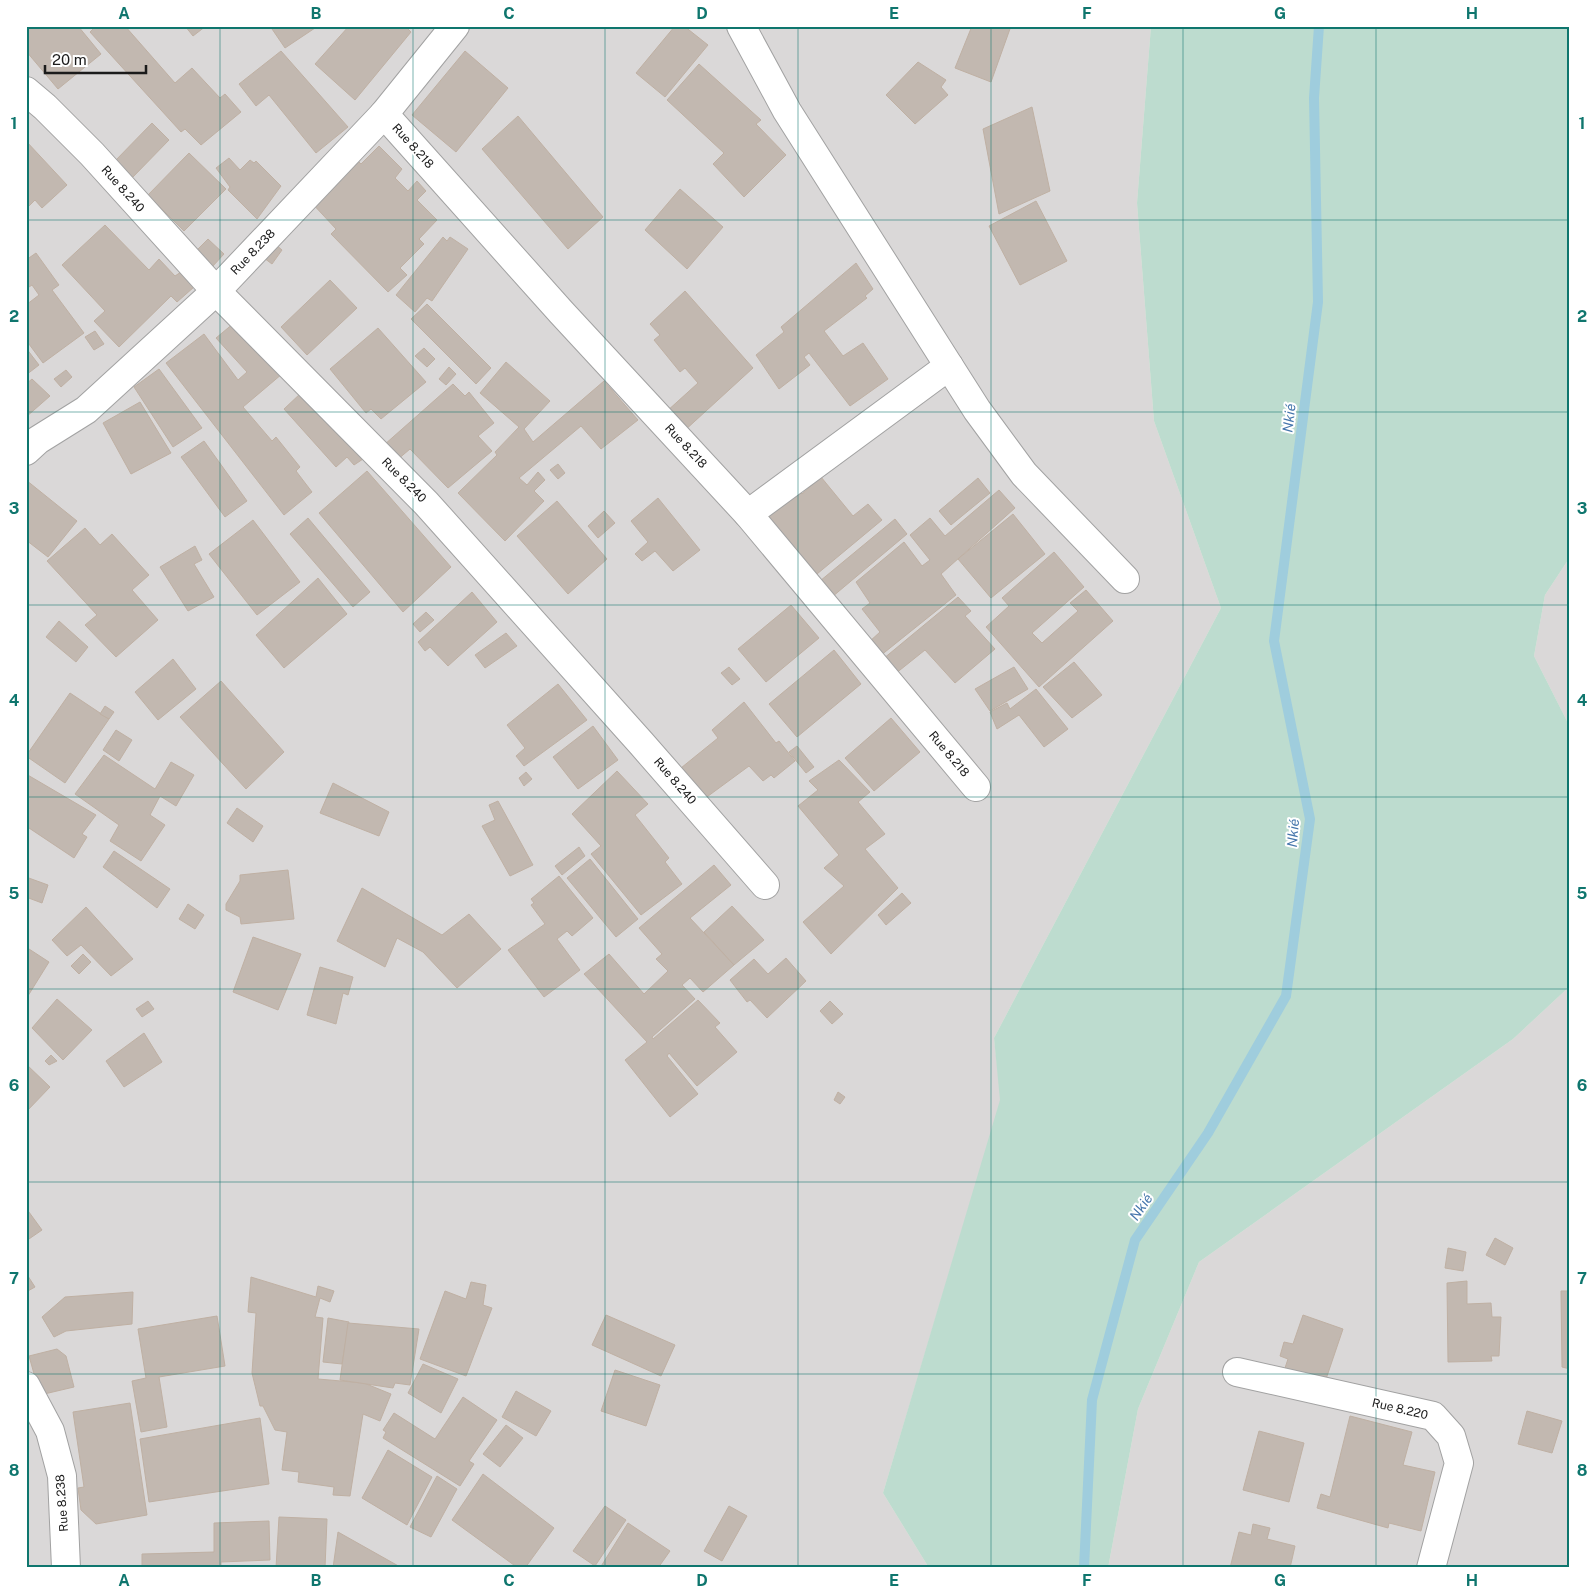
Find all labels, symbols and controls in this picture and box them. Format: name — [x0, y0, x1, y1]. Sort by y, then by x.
text: A — [118, 4, 130, 23]
text: B — [311, 4, 322, 23]
text: C — [503, 4, 515, 23]
text: D — [696, 4, 708, 23]
text: E — [889, 4, 899, 23]
text: F — [1082, 4, 1092, 23]
text: G — [1274, 4, 1286, 23]
text: H — [1466, 4, 1478, 23]
scale bar — [45, 42, 146, 74]
text: 20 m — [52, 51, 87, 68]
text: 1 — [11, 114, 17, 133]
text: 1 — [1579, 114, 1585, 133]
street label: Rue 8.218 — [389, 121, 437, 171]
street label: Rue 8.240 — [99, 163, 147, 215]
street label: Rue 8.238 — [228, 226, 278, 278]
text: 2 — [9, 307, 19, 326]
text: 2 — [1577, 307, 1587, 326]
water label: Nkié — [1279, 402, 1299, 433]
street label: Rue 8.218 — [662, 421, 710, 471]
street label: Rue 8.240 — [379, 455, 429, 505]
text: 3 — [9, 499, 19, 518]
text: 3 — [1577, 499, 1587, 518]
text: 4 — [9, 691, 20, 710]
text: 4 — [1577, 691, 1588, 710]
street label: Rue 8.218 — [926, 728, 972, 780]
street label: Rue 8.240 — [651, 755, 699, 807]
water label: Nkié — [1284, 818, 1302, 848]
text: 5 — [9, 884, 20, 903]
text: 5 — [1577, 884, 1588, 903]
text: 6 — [9, 1076, 19, 1095]
text: 6 — [1577, 1076, 1587, 1095]
water label: Nkié — [1126, 1190, 1156, 1223]
text: 7 — [9, 1269, 19, 1288]
text: 7 — [1577, 1269, 1587, 1288]
street label: Rue 8.220 — [1371, 1396, 1429, 1422]
text: 8 — [9, 1461, 20, 1480]
text: 8 — [1577, 1461, 1588, 1480]
street label: Rue 8.238 — [53, 1473, 71, 1532]
text: A — [118, 1571, 130, 1590]
text: B — [311, 1571, 322, 1590]
text: C — [503, 1571, 515, 1590]
text: D — [696, 1571, 708, 1590]
text: E — [889, 1571, 899, 1590]
text: F — [1082, 1571, 1092, 1590]
text: G — [1274, 1571, 1286, 1590]
text: H — [1466, 1571, 1478, 1590]

